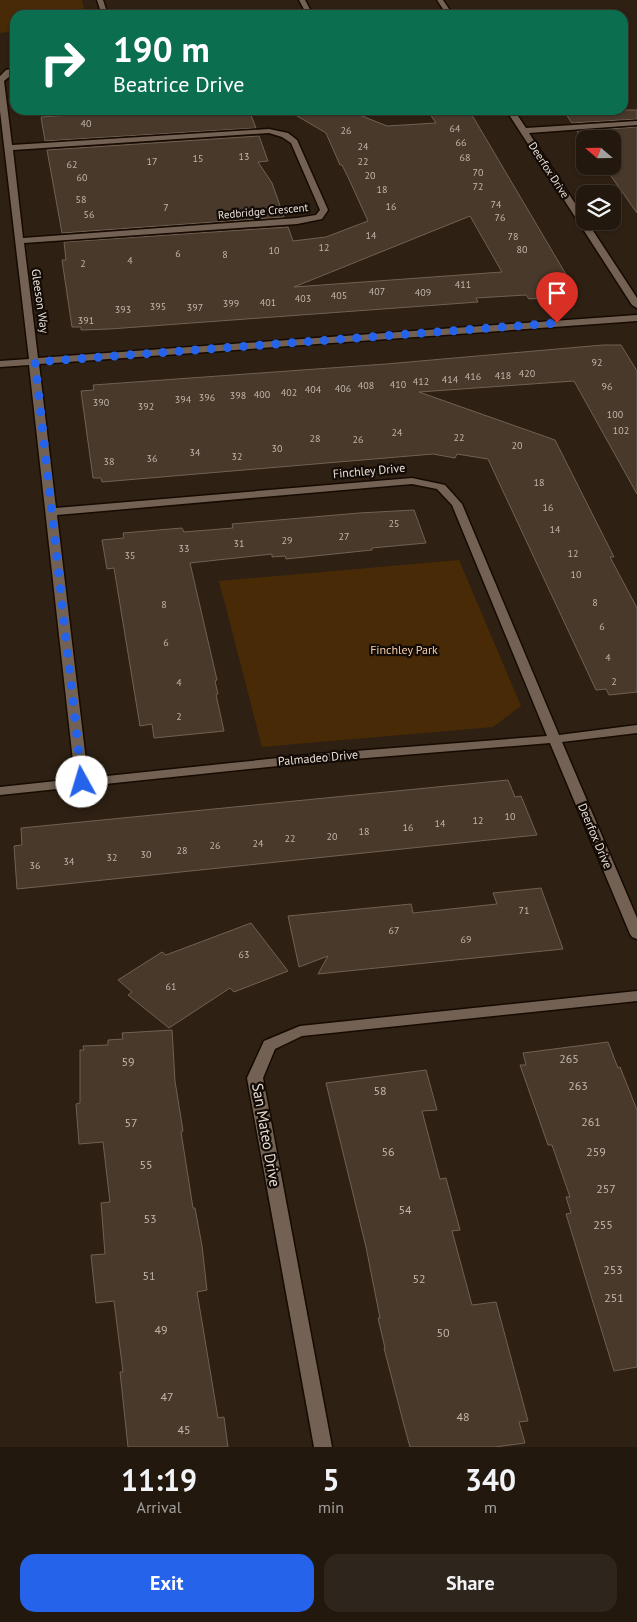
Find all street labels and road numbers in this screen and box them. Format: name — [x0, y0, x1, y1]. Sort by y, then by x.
street label: Deerfox Drive — [526, 139, 573, 201]
street label: Redbridge Crescent — [217, 200, 309, 222]
street label: Gleeson Way — [29, 268, 52, 335]
street label: Finchley Drive — [332, 460, 406, 481]
street label: Palmadeo Drive — [277, 747, 359, 768]
street label: Deerfox Drive — [575, 801, 616, 871]
street label: San Mateo Drive — [248, 1082, 285, 1188]

